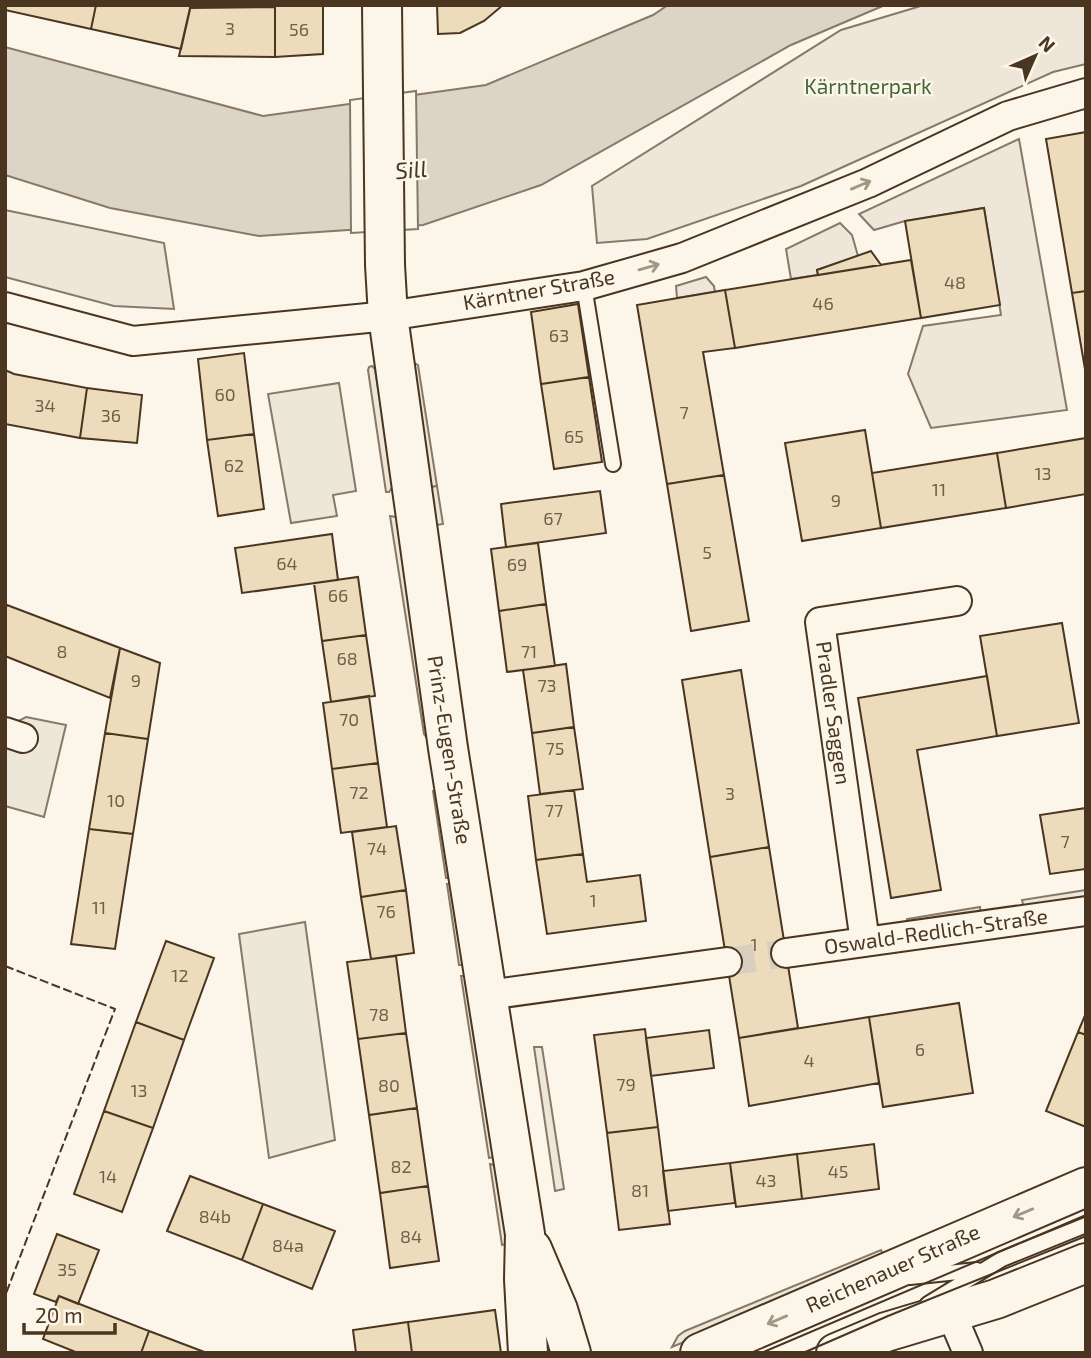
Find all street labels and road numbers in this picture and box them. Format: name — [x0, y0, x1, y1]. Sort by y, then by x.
street label: Kärntner Straße — [461, 263, 617, 314]
street label: Pradler Saggen — [812, 639, 857, 786]
street label: Prinz-Eugen-Straße — [423, 653, 478, 846]
street label: Oswald-Redlich-Straße — [822, 902, 1049, 959]
street label: Reichenauer Straße — [802, 1218, 983, 1317]

